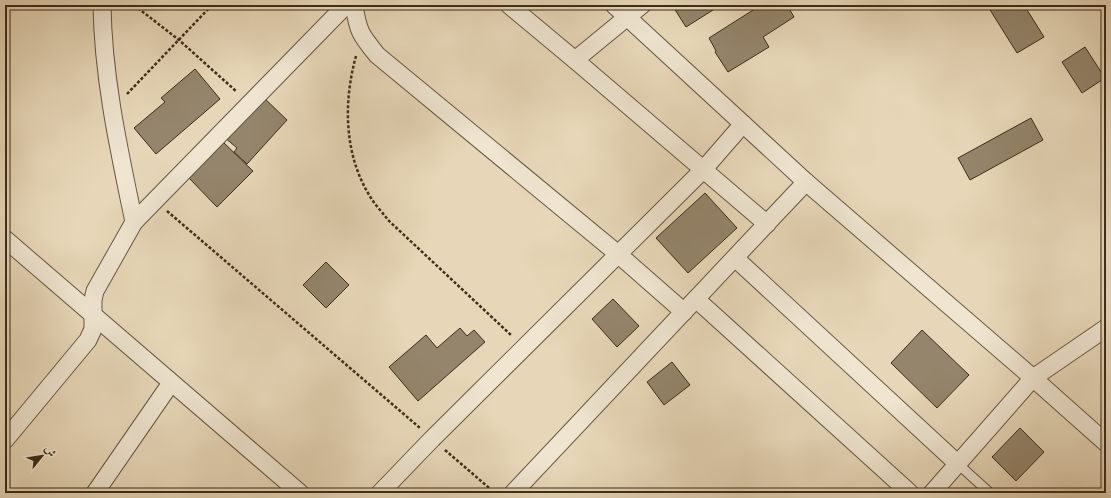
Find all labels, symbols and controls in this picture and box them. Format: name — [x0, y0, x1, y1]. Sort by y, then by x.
north arrow — [22, 436, 62, 476]
text: ش — [42, 443, 59, 459]

